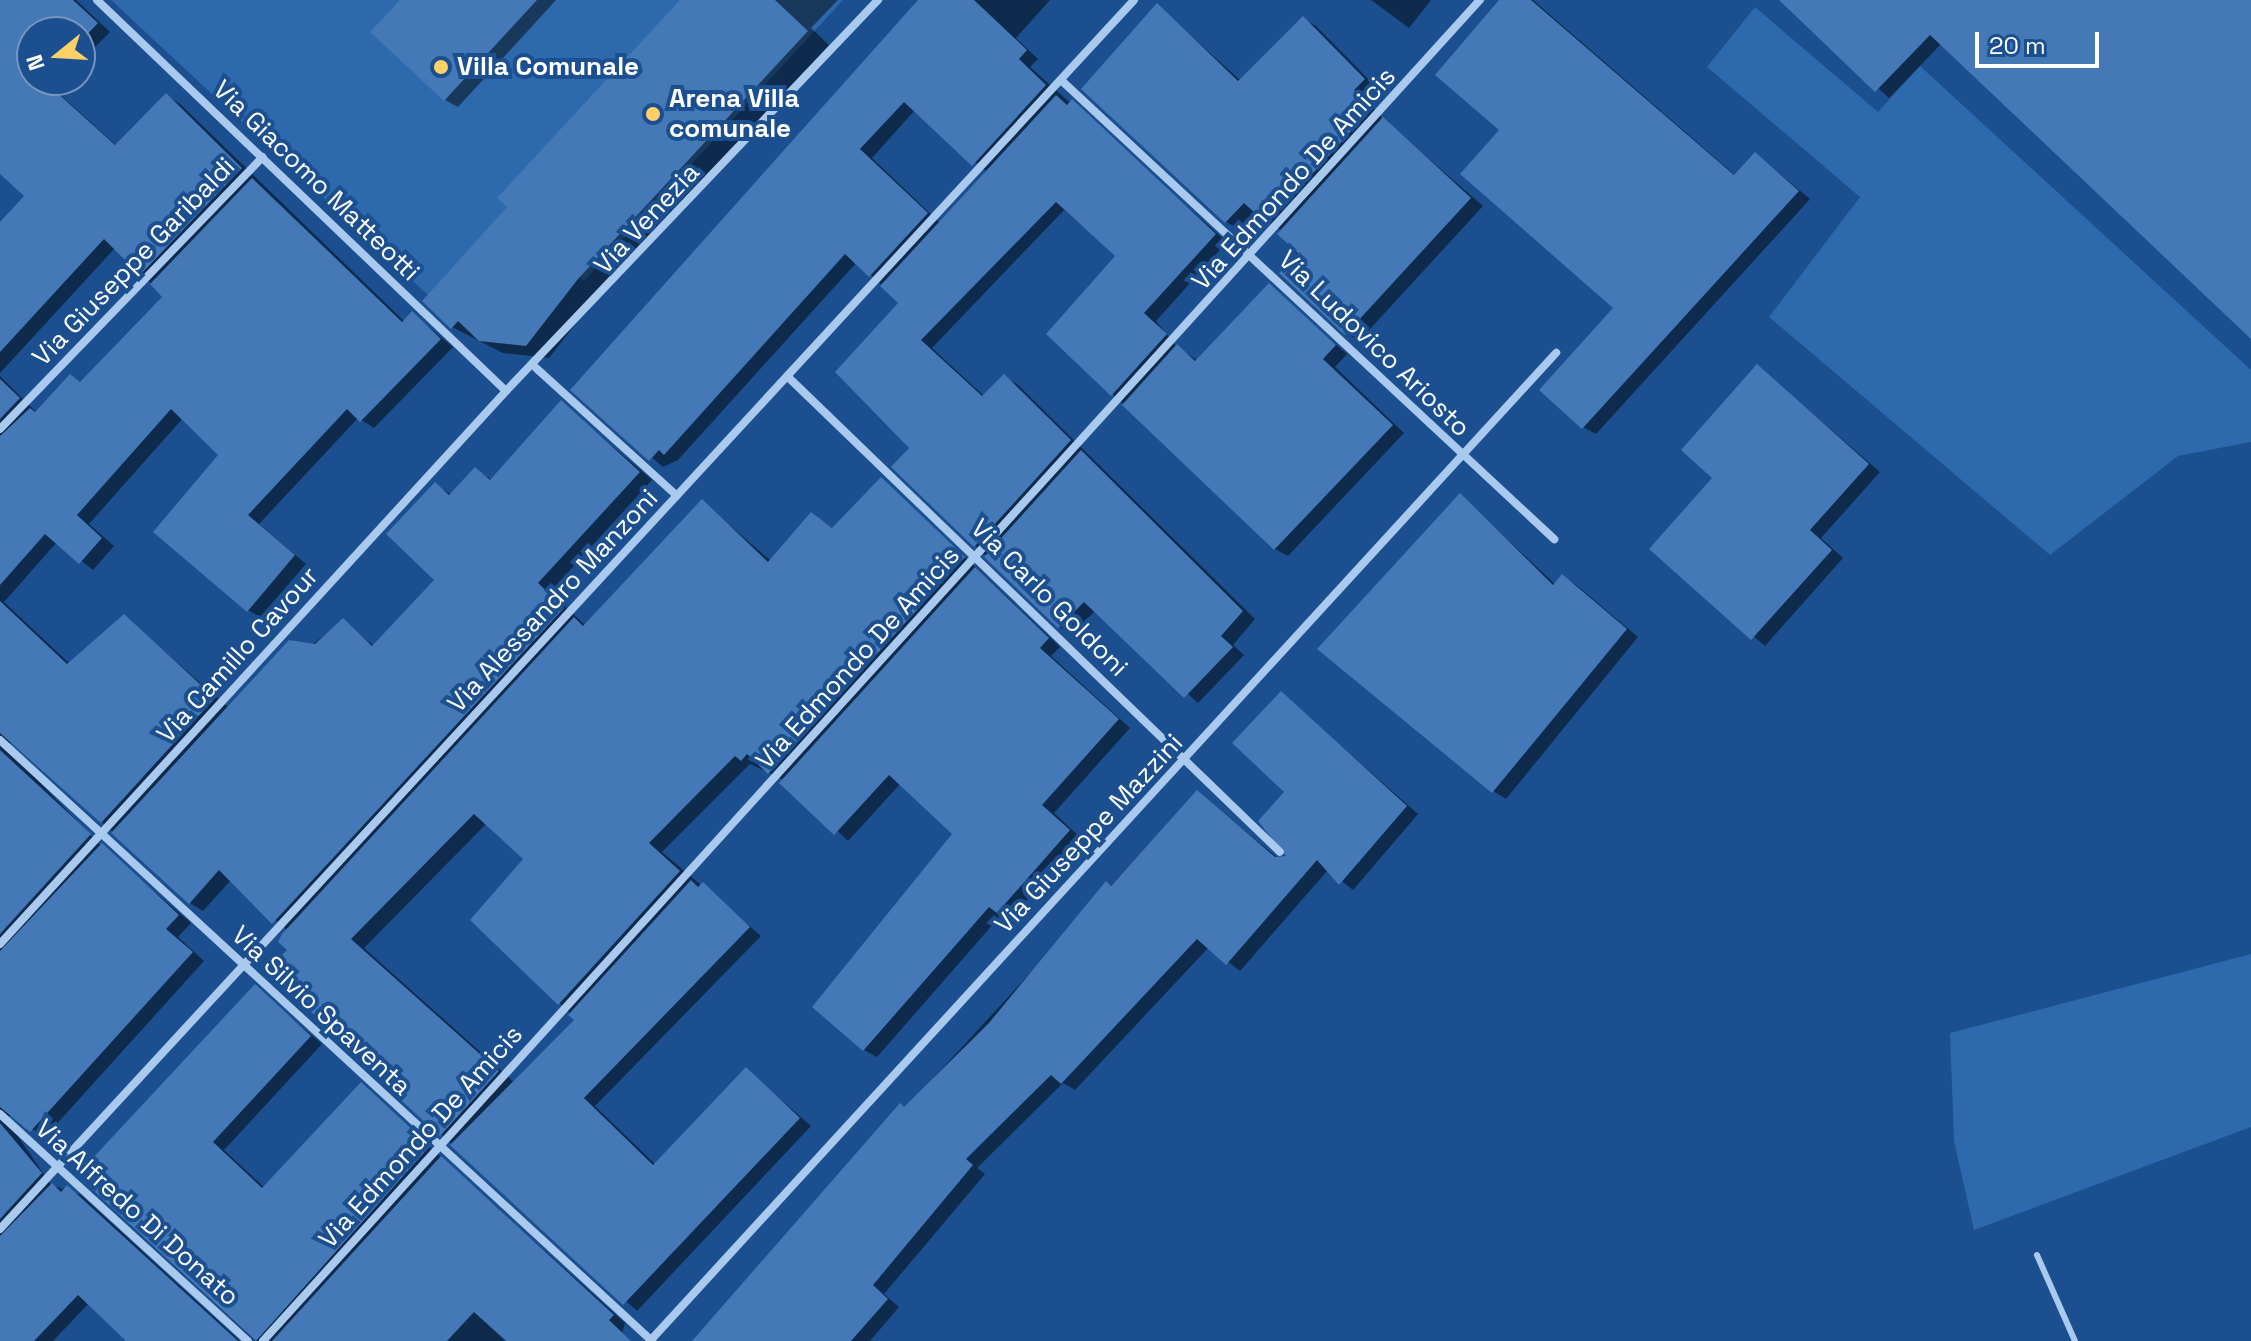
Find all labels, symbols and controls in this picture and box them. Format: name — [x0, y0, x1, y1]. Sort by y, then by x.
north arrow — [16, 16, 96, 96]
scale bar — [1979, 16, 2103, 66]
text: 20 m — [1989, 30, 2046, 61]
text: N — [19, 51, 51, 74]
place label: Villa Comunale — [457, 51, 639, 83]
marker: Villa Comunale — [432, 58, 450, 76]
street label: Via Edmondo De Amicis — [1186, 61, 1402, 297]
street label: Via Giacomo Matteotti — [206, 74, 426, 288]
place label: Arena Villa comunale — [669, 83, 800, 144]
marker: Arena Villa comunale — [644, 105, 662, 123]
street label: Via Giuseppe Garibaldi — [26, 151, 242, 373]
street label: Via Venezia — [588, 157, 706, 281]
street label: Via Ludovico Ariosto — [1272, 244, 1476, 444]
street label: Via Alessandro Manzoni — [441, 483, 665, 719]
street label: Via Carlo Goldoni — [964, 513, 1134, 683]
street label: Via Edmondo De Amicis — [750, 540, 966, 776]
street label: Via Camillo Cavour — [151, 561, 325, 749]
street label: Via Giuseppe Mazzini — [988, 728, 1190, 940]
street label: Via Silvio Spaventa — [225, 920, 417, 1102]
street label: Via Edmondo De Amicis — [313, 1019, 529, 1255]
street label: Via Alfredo Di Donato — [29, 1113, 245, 1313]

